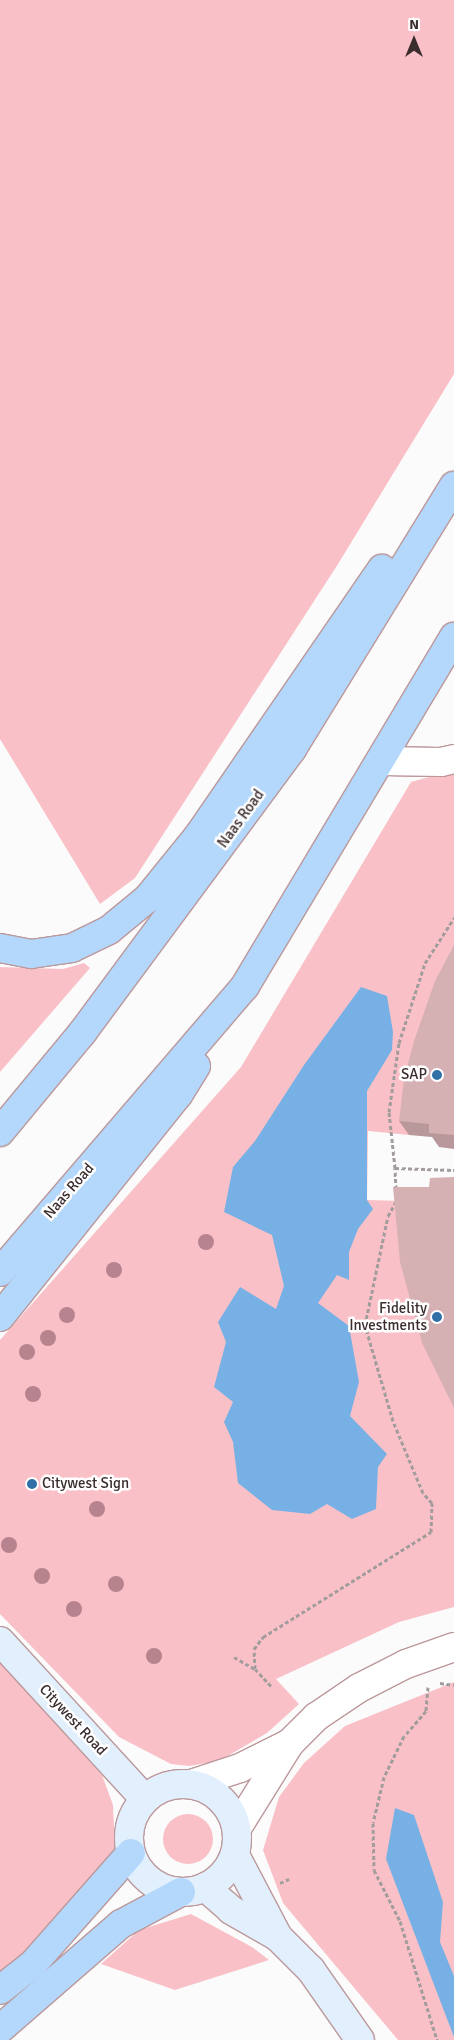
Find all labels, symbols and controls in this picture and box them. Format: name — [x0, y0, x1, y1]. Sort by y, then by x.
north arrow — [389, 15, 439, 65]
text: N — [409, 16, 419, 33]
street label: Naas Road — [214, 786, 268, 852]
place label: SAP — [401, 1066, 427, 1084]
marker: SAP — [431, 1069, 443, 1081]
street label: Naas Road — [40, 1160, 98, 1222]
place label: Fidelity Investments — [349, 1299, 427, 1334]
marker: Fidelity Investments — [431, 1311, 443, 1323]
place label: Citywest Sign — [42, 1475, 129, 1493]
marker: Citywest Sign — [26, 1478, 38, 1490]
street label: Citywest Road — [35, 1681, 111, 1759]

